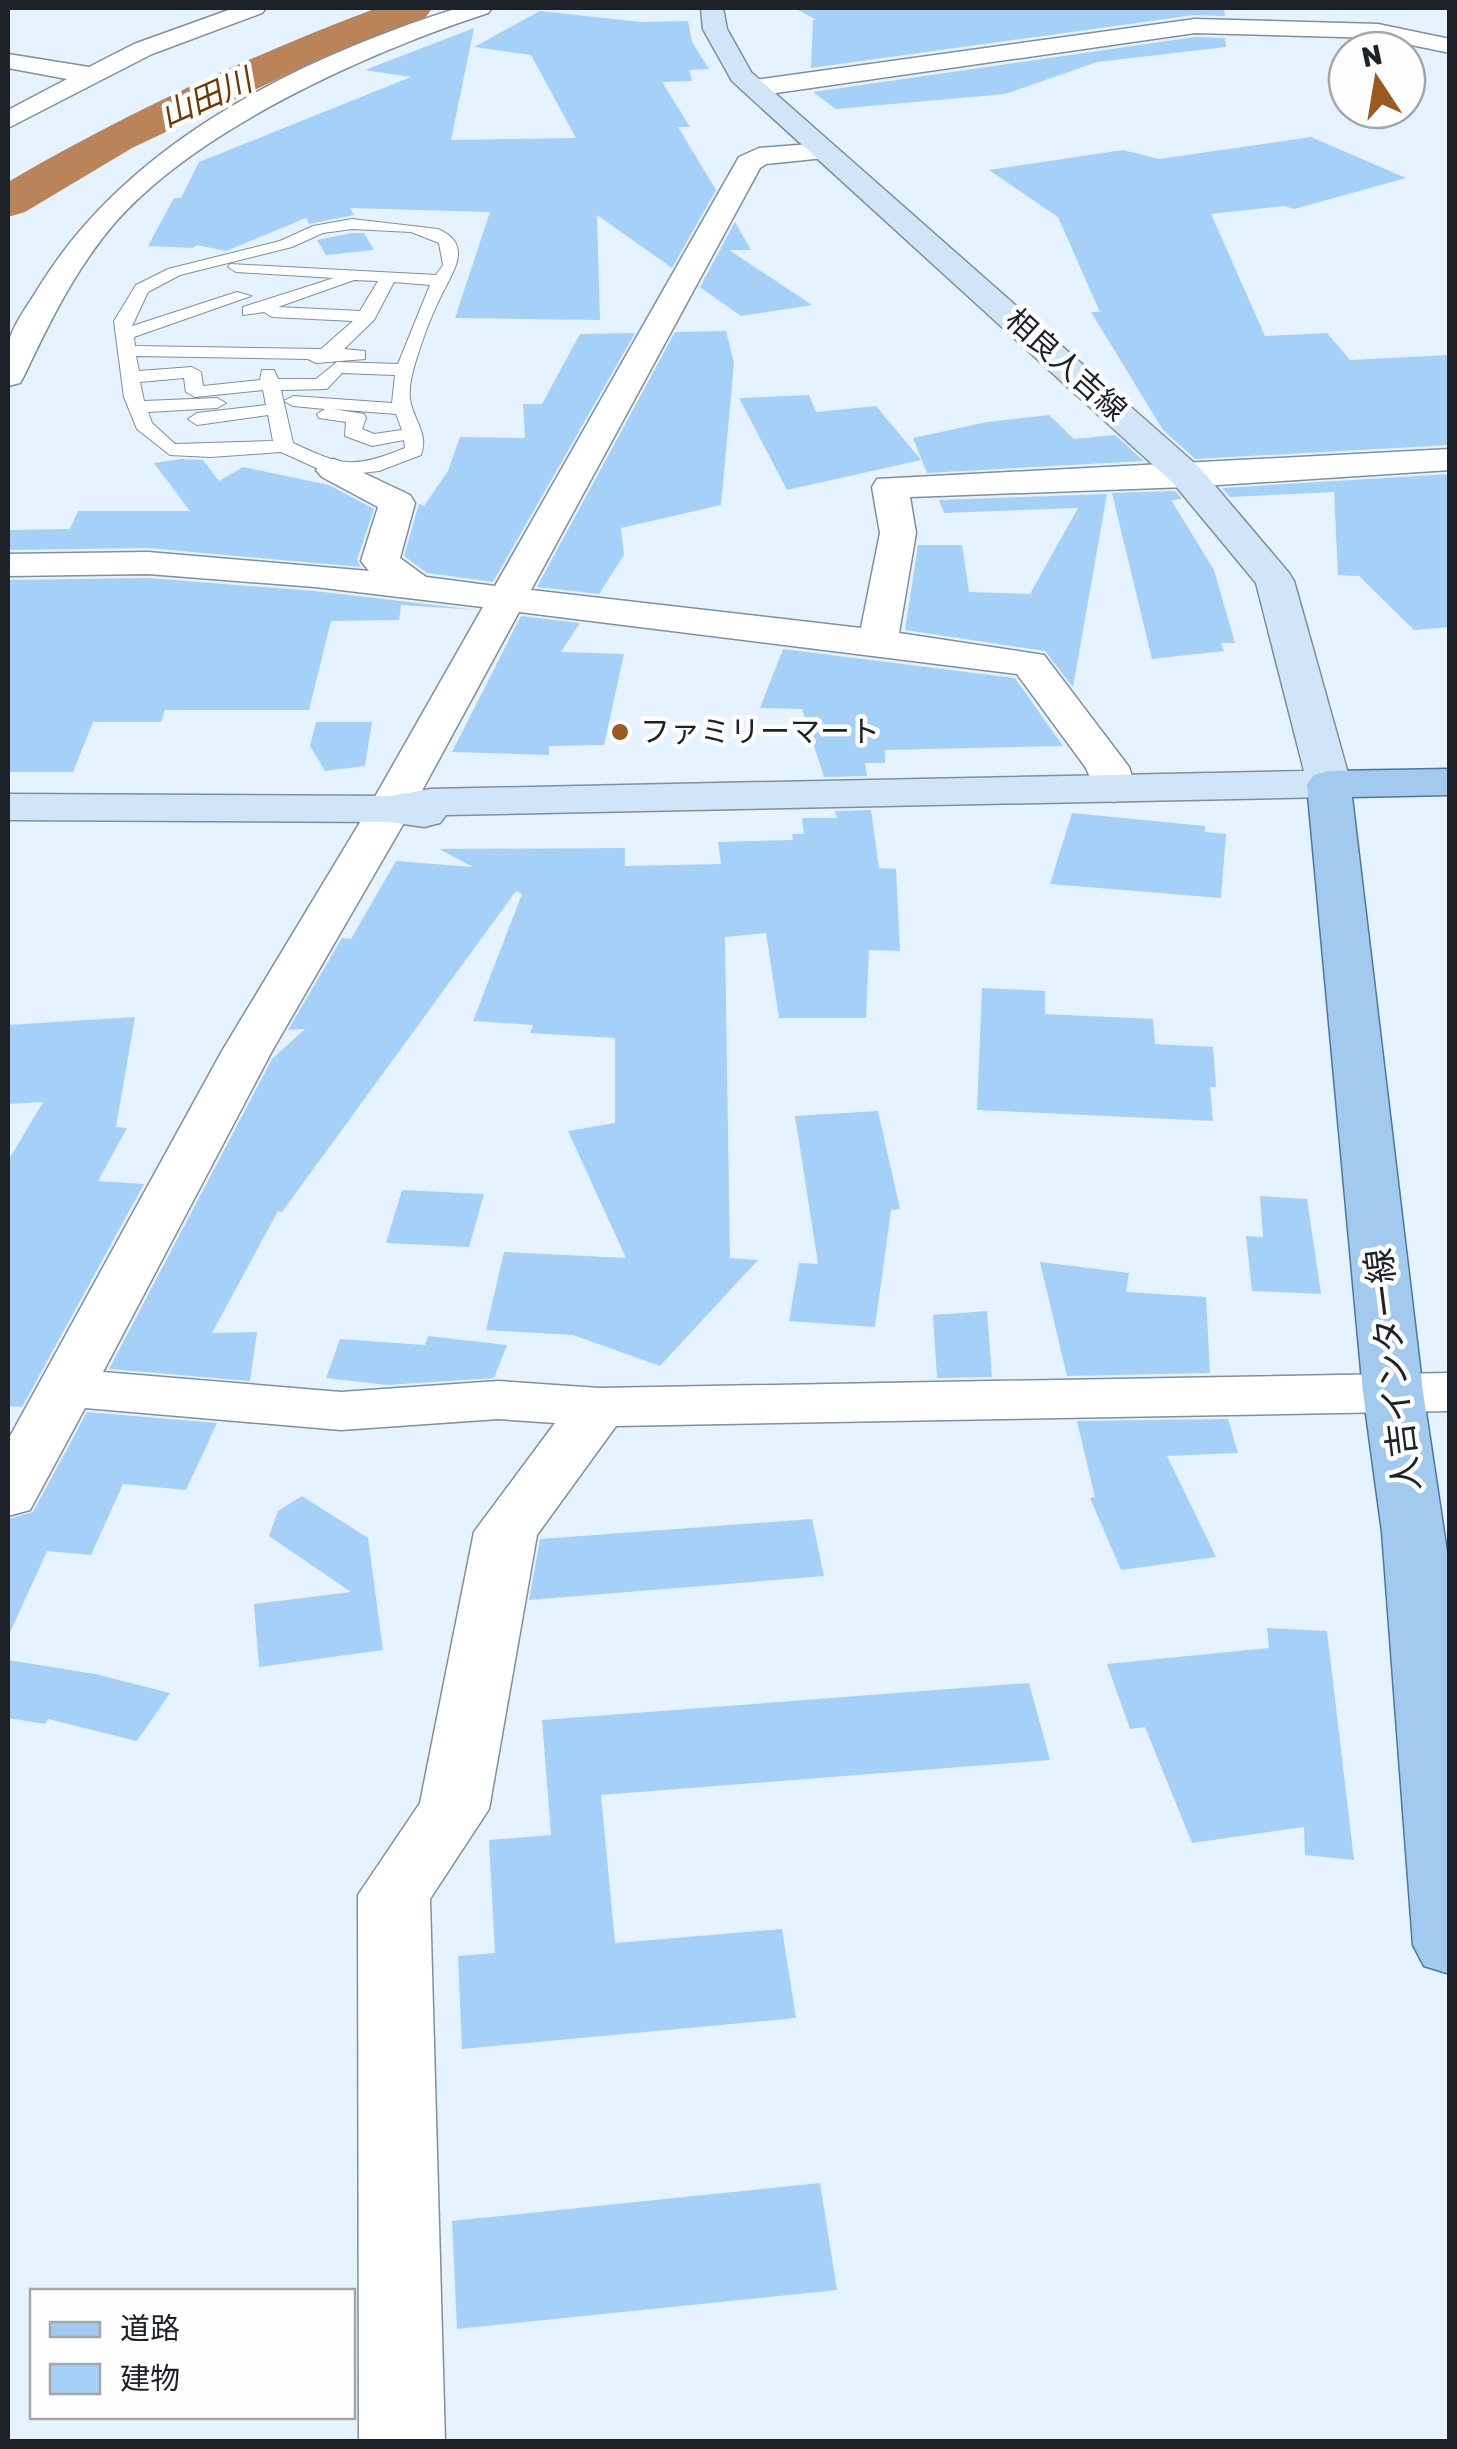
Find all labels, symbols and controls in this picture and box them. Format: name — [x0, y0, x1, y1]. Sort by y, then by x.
north arrow — [1327, 30, 1427, 130]
text: N — [1359, 38, 1385, 74]
water label: 山田川 — [154, 60, 260, 135]
street label: 相良人吉線 — [998, 301, 1134, 429]
place label: ファミリーマート — [640, 714, 880, 750]
marker: ファミリーマート — [609, 721, 631, 743]
street label: 人吉インター線 — [1357, 1246, 1429, 1494]
legend — [30, 2289, 355, 2419]
text: 道路 — [120, 2311, 180, 2347]
text: 建物 — [120, 2361, 180, 2397]

